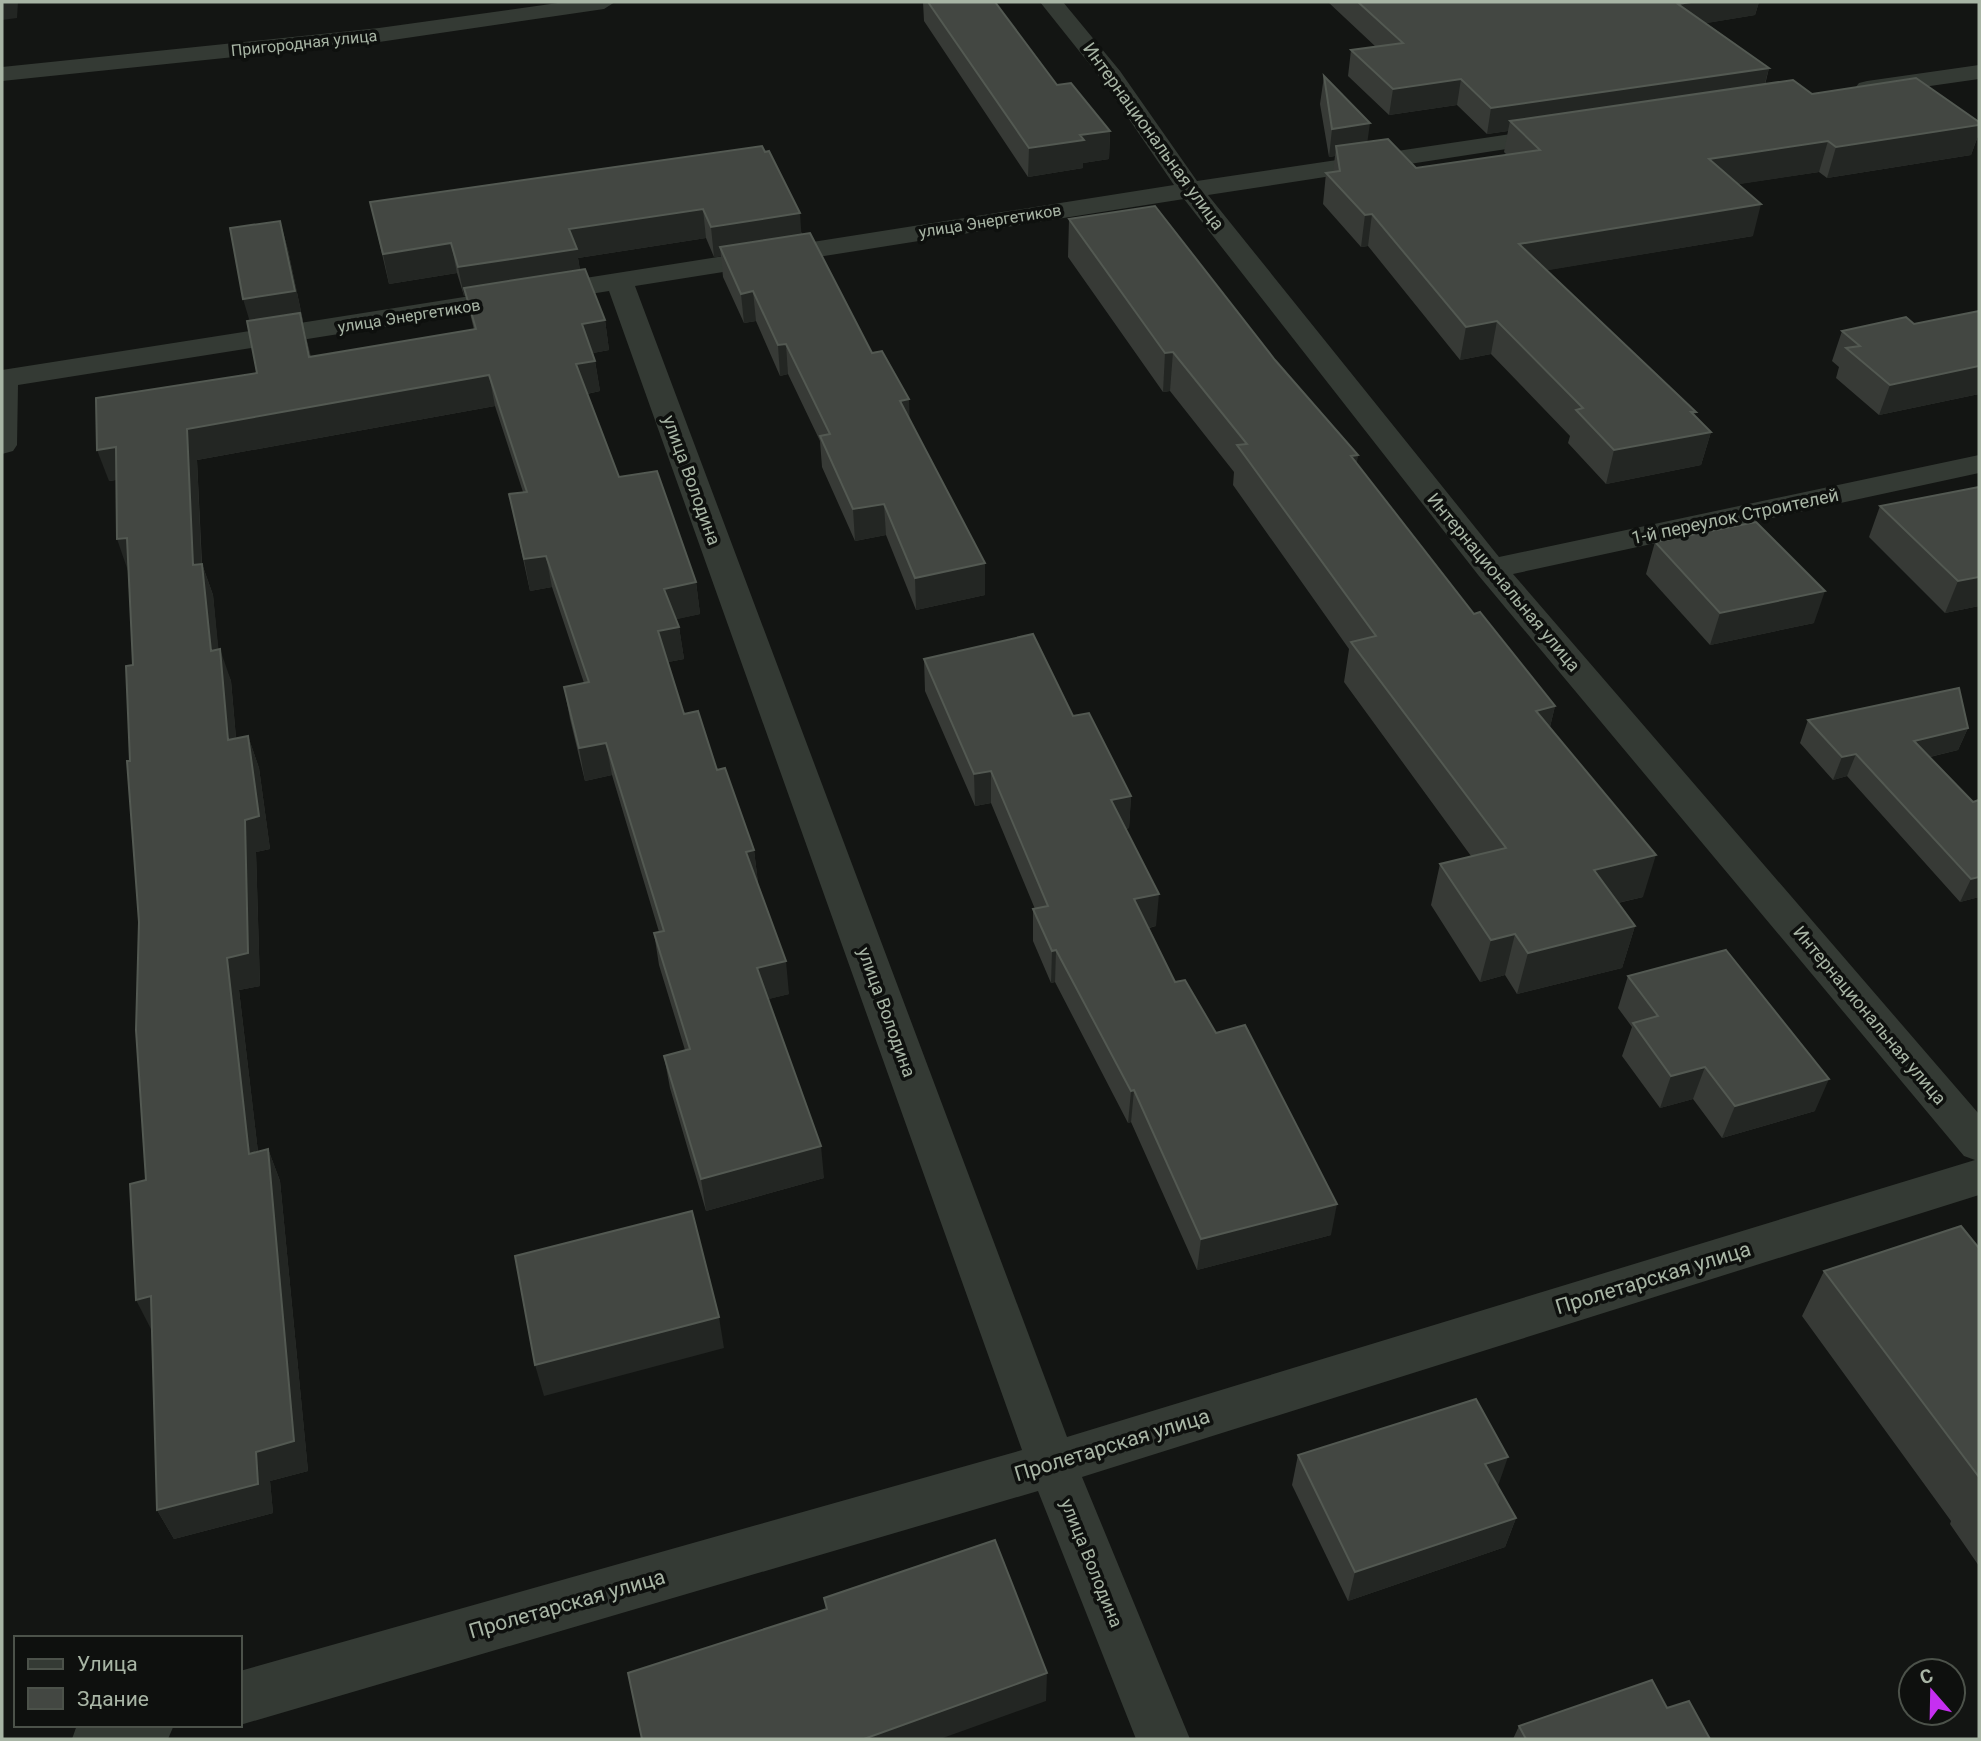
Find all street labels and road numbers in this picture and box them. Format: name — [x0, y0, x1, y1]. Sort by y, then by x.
street label: Пригородная улица — [230, 26, 378, 60]
street label: Интернациональная улица — [1079, 38, 1229, 234]
street label: улица Энергетиков — [917, 200, 1063, 242]
street label: улица Энергетиков — [336, 295, 482, 337]
street label: улица Володина — [659, 412, 725, 548]
street label: 1-й переулок Строителей — [1629, 484, 1841, 548]
street label: Интернациональная улица — [1423, 488, 1585, 676]
street label: Интернациональная улица — [1789, 921, 1951, 1109]
street label: улица Володина — [854, 944, 920, 1080]
street label: Пролетарская улица — [1552, 1237, 1754, 1319]
street label: Пролетарская улица — [1011, 1404, 1213, 1486]
street label: улица Володина — [1057, 1496, 1127, 1630]
street label: Пролетарская улица — [466, 1564, 668, 1644]

